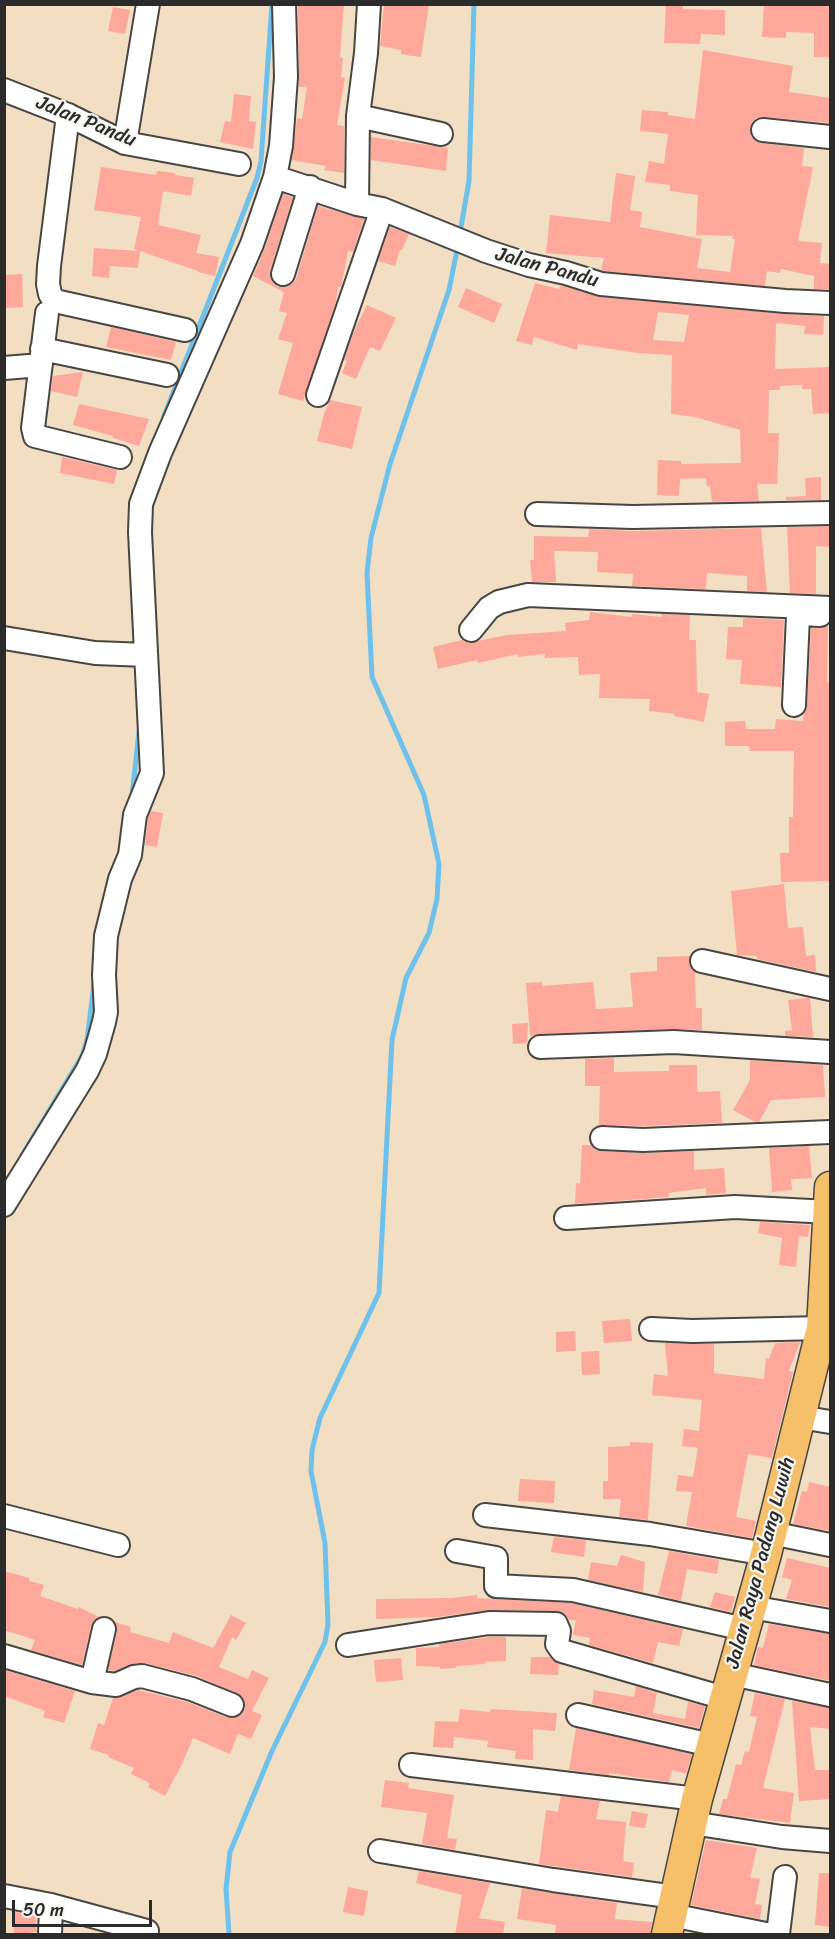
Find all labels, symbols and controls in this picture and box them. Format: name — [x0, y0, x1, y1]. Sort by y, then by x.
street label: Jalan Pandu — [33, 91, 139, 153]
street label: Jalan Pandu — [493, 243, 601, 293]
street label: Jalan Raya Padang Luwih — [721, 1455, 801, 1671]
scale bar — [15, 1888, 154, 1926]
text: 50 m — [23, 1894, 64, 1926]

